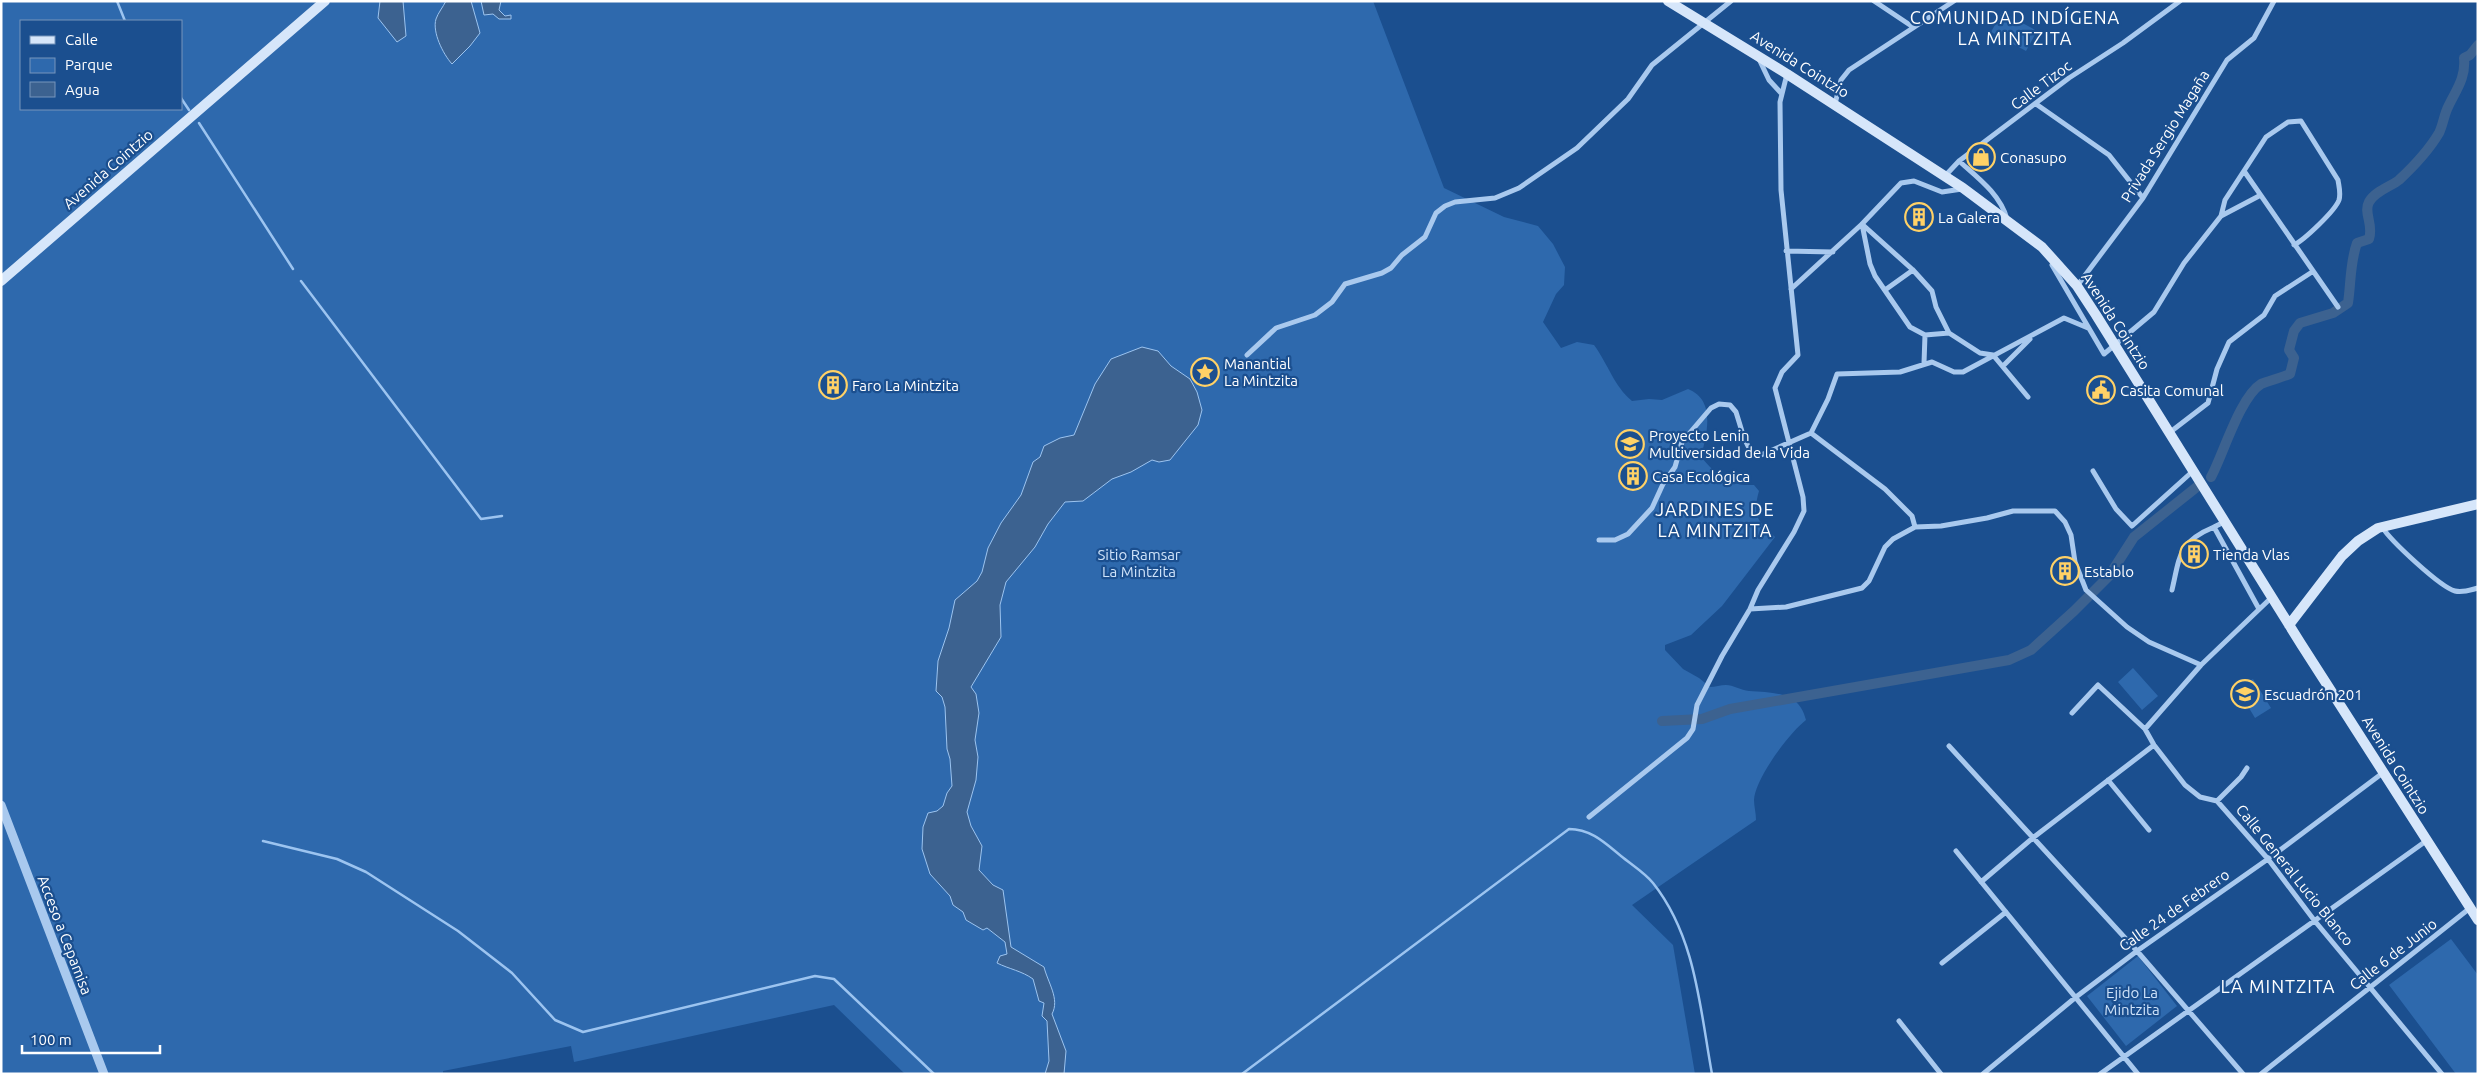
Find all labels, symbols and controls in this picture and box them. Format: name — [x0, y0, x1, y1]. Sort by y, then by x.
district label: COMUNIDAD INDÍGENA LA MINTZITA — [1910, 6, 2120, 48]
legend — [20, 20, 182, 110]
street label: Avenida Cointzio — [1748, 27, 1852, 101]
text: Calle — [65, 31, 98, 48]
text: Parque — [65, 56, 113, 73]
street label: Calle Tizoc — [2007, 57, 2075, 113]
street label: Privada Sergio Magaña — [2117, 67, 2213, 205]
text: Agua — [65, 81, 100, 98]
street label: Avenida Cointzio — [60, 126, 156, 212]
shop icon: Conasupo — [1966, 142, 1996, 172]
place label: Conasupo — [2000, 149, 2067, 166]
building icon: La Galera — [1904, 202, 1934, 232]
place label: La Galera — [1938, 209, 2000, 226]
street label: Avenida Cointzio — [2078, 269, 2154, 373]
place label: Manantial La Mintzita — [1224, 355, 1298, 389]
place icon: Manantial La Mintzita — [1190, 357, 1220, 387]
building icon: Faro La Mintzita — [818, 370, 848, 400]
public building icon: Casita Comunal — [2086, 375, 2116, 405]
place label: Faro La Mintzita — [852, 377, 959, 394]
place label: Casita Comunal — [2120, 382, 2224, 399]
place label: Proyecto Lenin Multiversidad de la Vida — [1649, 427, 1810, 461]
school or university icon: Proyecto Lenin Multiversidad de la Vida — [1615, 429, 1645, 459]
building icon: Casa Ecológica — [1618, 461, 1648, 491]
place label: Casa Ecológica — [1652, 468, 1750, 485]
district label: JARDINES DE LA MINTZITA — [1655, 499, 1775, 540]
building icon: Tienda Vlas — [2179, 539, 2209, 569]
park label: Sitio Ramsar La Mintzita — [1097, 546, 1181, 580]
place label: Tienda Vlas — [2213, 546, 2290, 563]
building icon: Establo — [2050, 556, 2080, 586]
place label: Establo — [2084, 563, 2134, 580]
school or university icon: Escuadrón 201 — [2230, 679, 2260, 709]
place label: Escuadrón 201 — [2264, 686, 2363, 703]
street label: Avenida Cointzio — [2359, 713, 2433, 817]
street label: Calle General Lucio Blanco — [2233, 801, 2357, 949]
street label: Calle 24 de Febrero — [2116, 866, 2232, 954]
street label: Acceso a Cepamisa — [34, 873, 96, 997]
street label: Calle 6 de Junio — [2346, 915, 2440, 993]
district label: LA MINTZITA — [2220, 976, 2336, 996]
park label: Ejido La Mintzita — [2104, 984, 2160, 1018]
scale bar — [22, 1022, 160, 1054]
text: 100 m — [30, 1031, 72, 1048]

